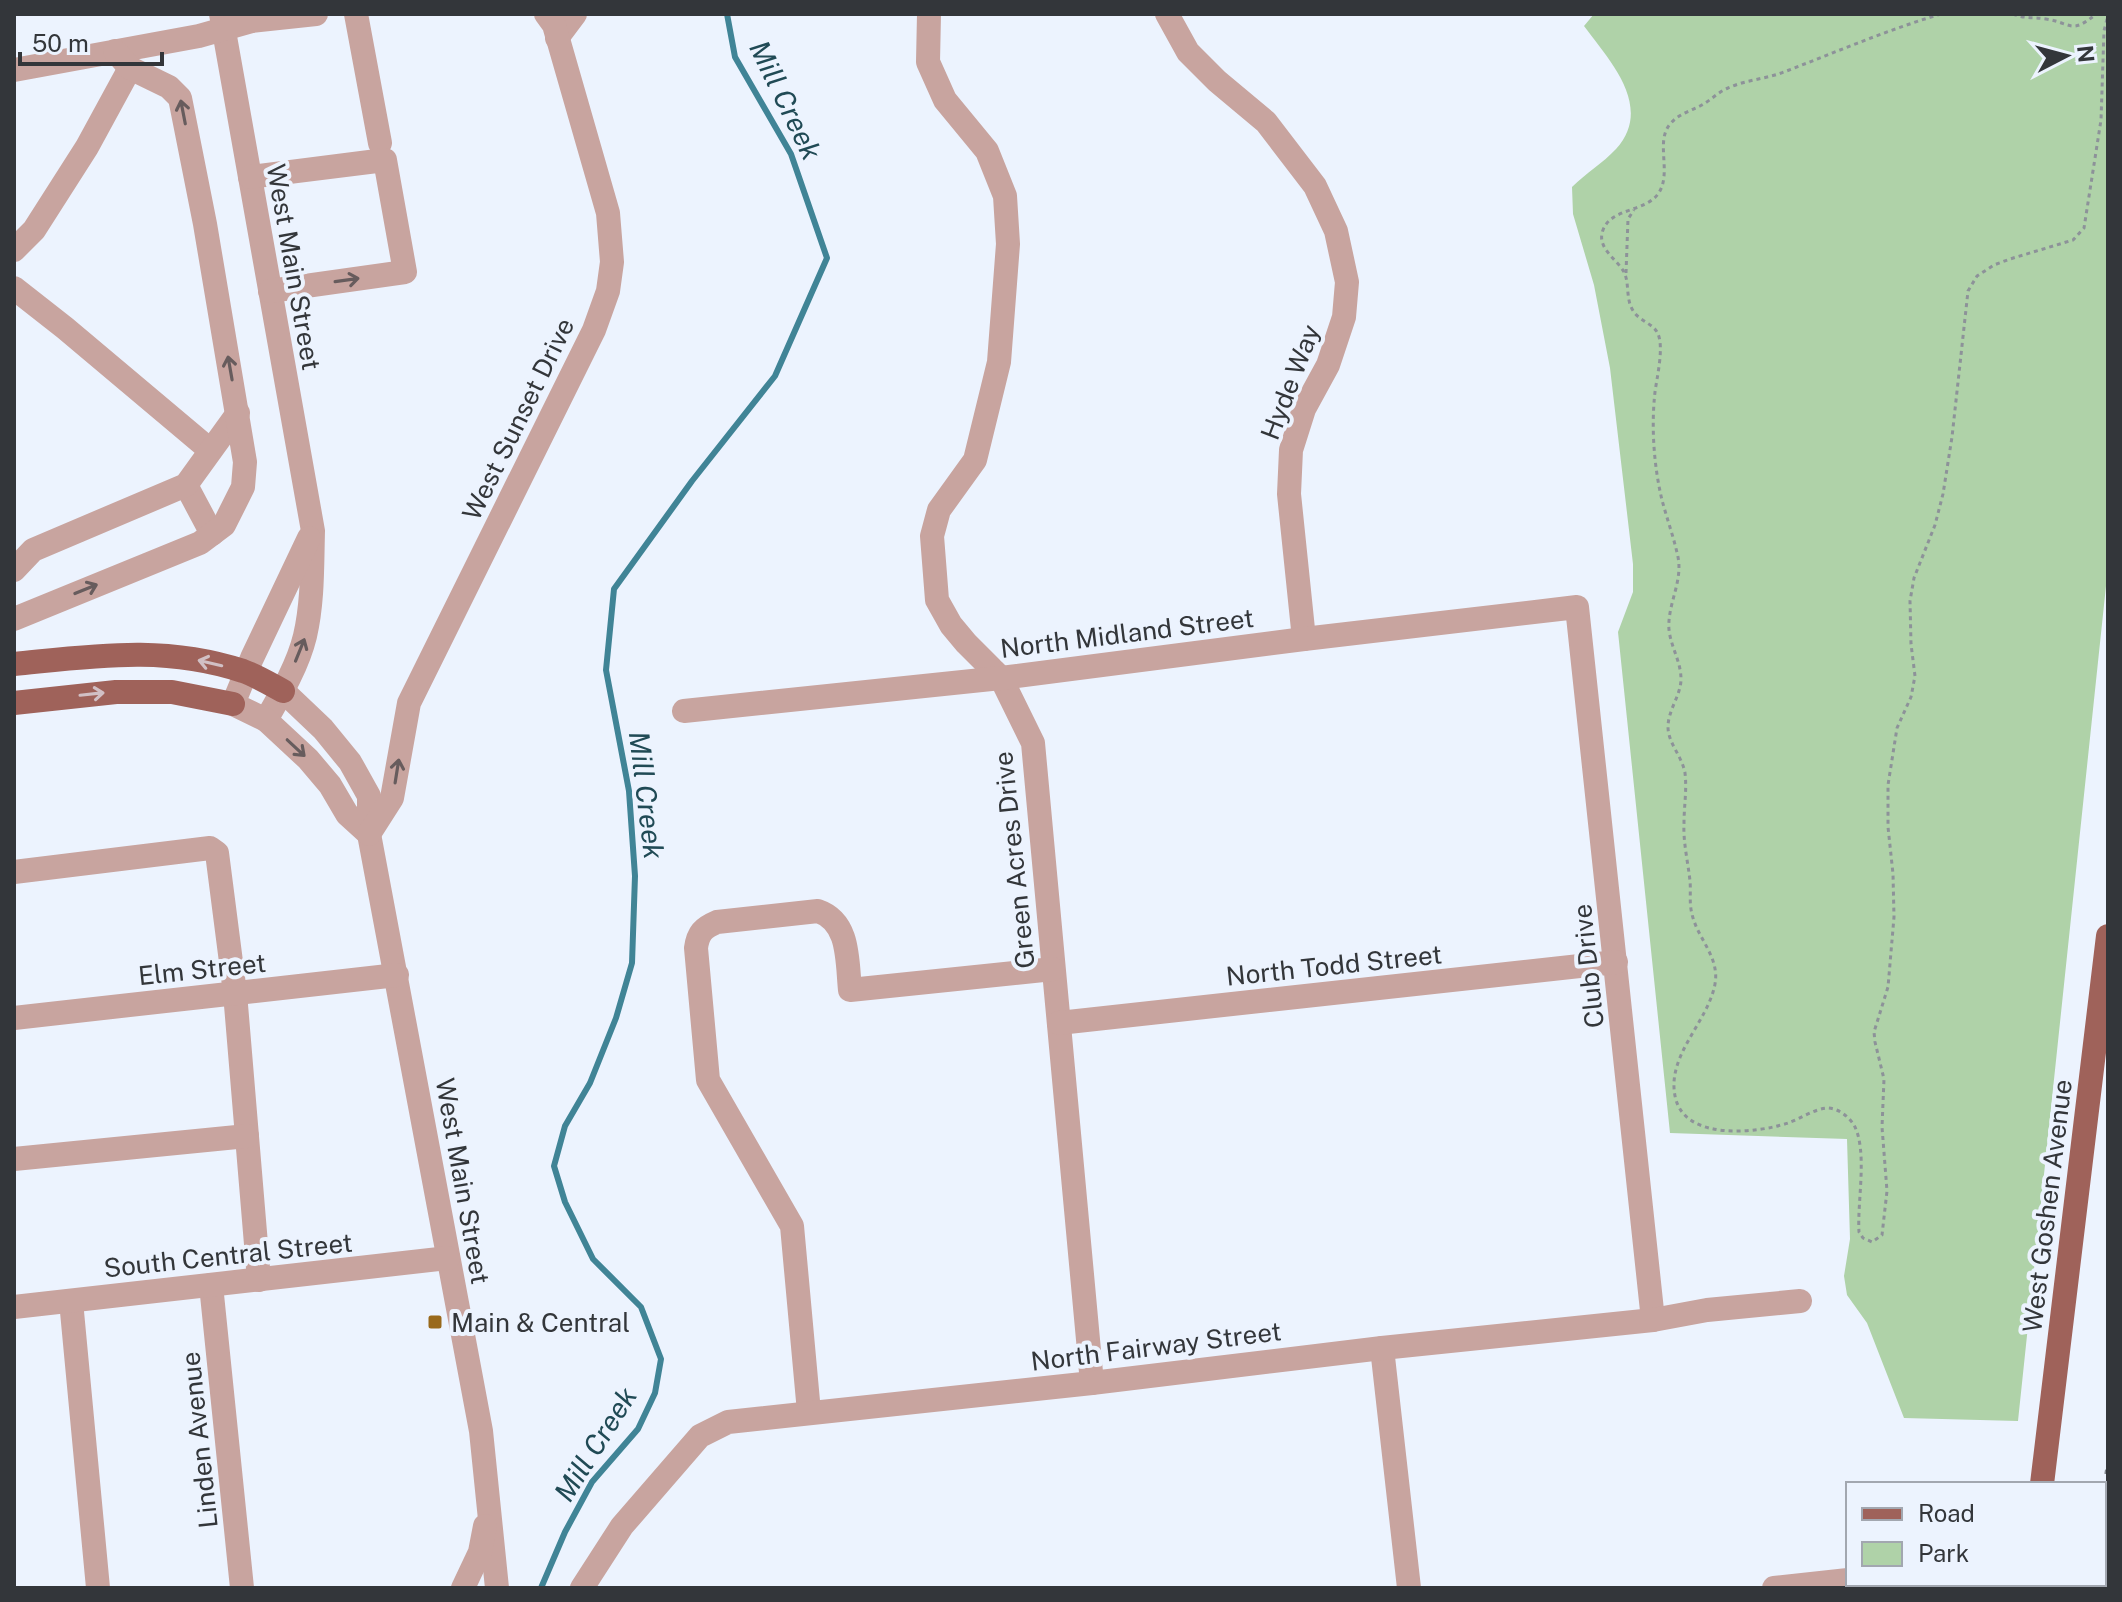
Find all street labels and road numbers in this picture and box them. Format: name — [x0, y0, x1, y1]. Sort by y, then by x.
street label: West Main Street — [261, 162, 327, 372]
street label: West Sunset Drive — [456, 313, 580, 525]
street label: Hyde Way — [1254, 320, 1326, 444]
street label: North Midland Street — [998, 602, 1256, 664]
street label: Green Acres Drive — [987, 750, 1041, 970]
street label: Club Drive — [1566, 902, 1610, 1030]
street label: North Todd Street — [1224, 938, 1444, 992]
street label: Elm Street — [137, 947, 267, 991]
street label: West Main Street — [430, 1076, 496, 1286]
street label: West Goshen Avenue — [2016, 1078, 2078, 1334]
street label: South Central Street — [102, 1227, 354, 1283]
street label: North Fairway Street — [1029, 1315, 1283, 1377]
street label: Linden Avenue — [174, 1350, 224, 1530]

